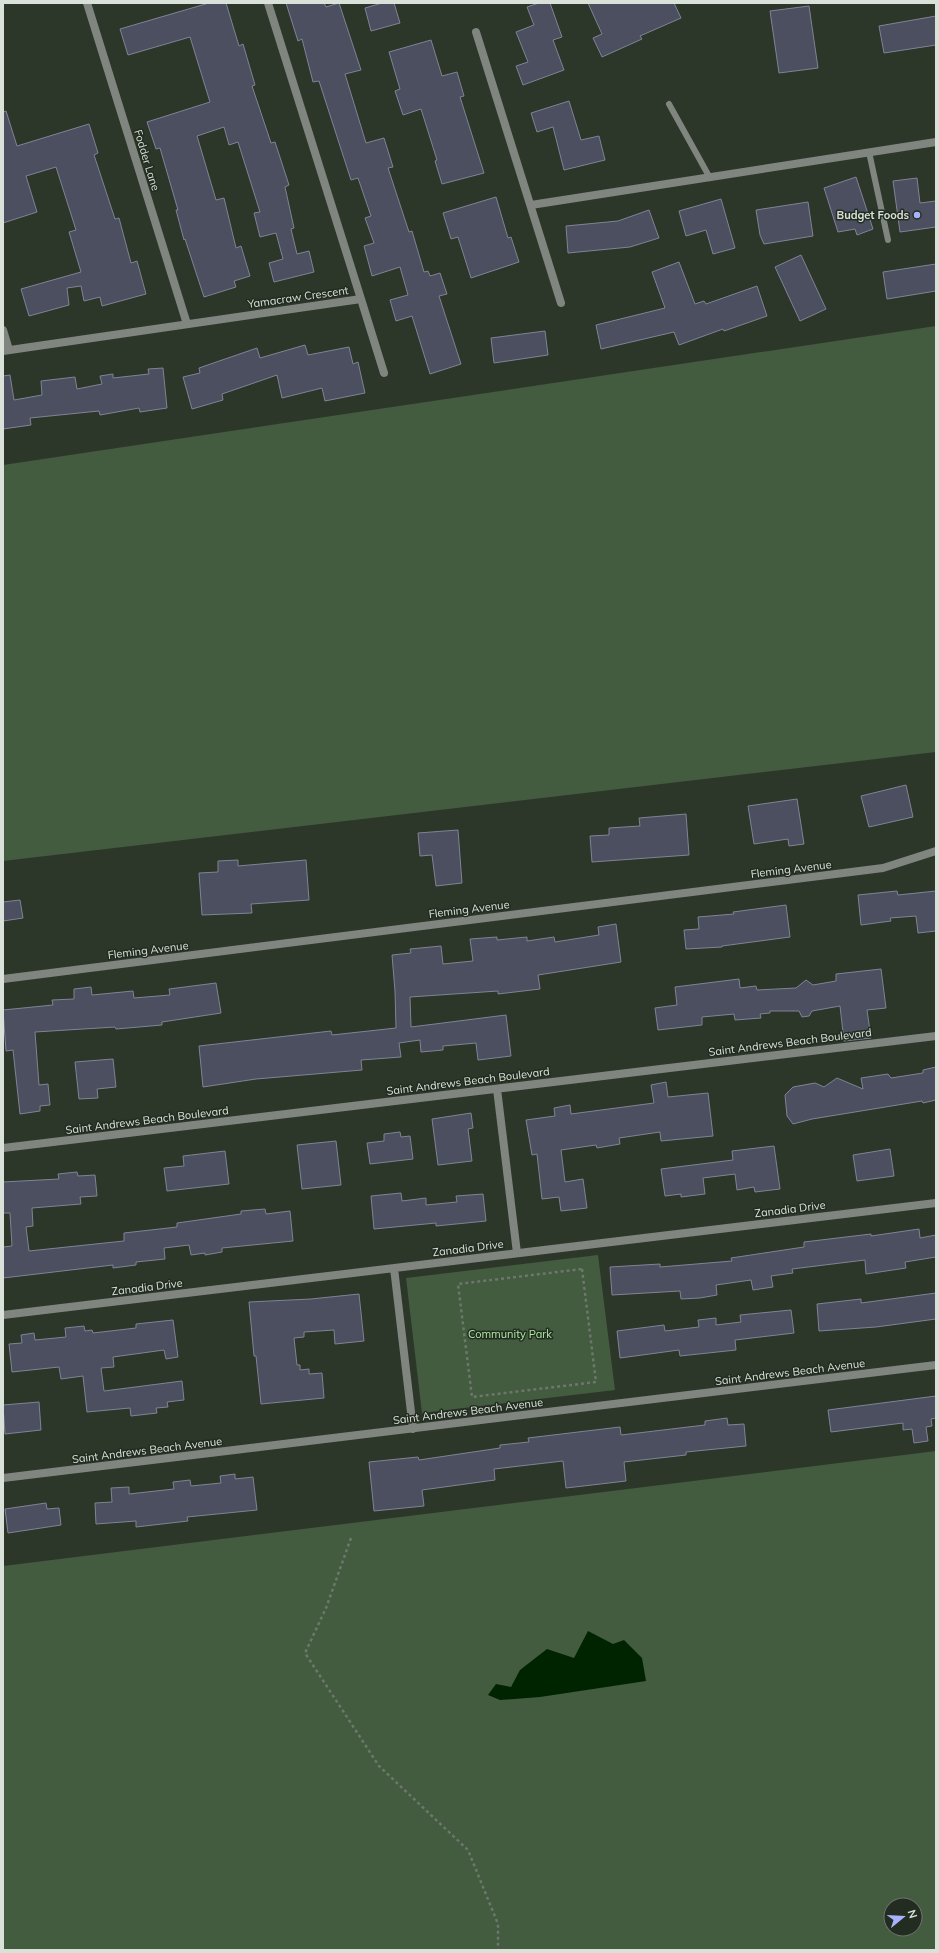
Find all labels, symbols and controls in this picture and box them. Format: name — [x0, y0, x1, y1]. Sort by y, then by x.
street label: Fodder Lane — [131, 128, 163, 192]
place label: Budget Foods — [837, 208, 909, 222]
marker: Budget Foods — [912, 210, 922, 220]
street label: Yamacraw Crescent — [246, 283, 349, 311]
street label: Fleming Avenue — [750, 857, 832, 881]
street label: Fleming Avenue — [428, 897, 510, 921]
street label: Fleming Avenue — [107, 938, 189, 962]
street label: Saint Andrews Beach Boulevard — [708, 1025, 872, 1059]
street label: Saint Andrews Beach Boulevard — [386, 1064, 550, 1098]
street label: Saint Andrews Beach Boulevard — [65, 1103, 229, 1137]
street label: Zanadia Drive — [754, 1198, 826, 1220]
street label: Zanadia Drive — [432, 1237, 504, 1259]
street label: Zanadia Drive — [111, 1276, 183, 1298]
park label: Community Park — [468, 1327, 552, 1341]
street label: Saint Andrews Beach Avenue — [714, 1356, 866, 1388]
street label: Saint Andrews Beach Avenue — [392, 1395, 544, 1427]
street label: Saint Andrews Beach Avenue — [71, 1434, 223, 1466]
north arrow — [883, 1897, 923, 1937]
text: N — [905, 1908, 920, 1920]

